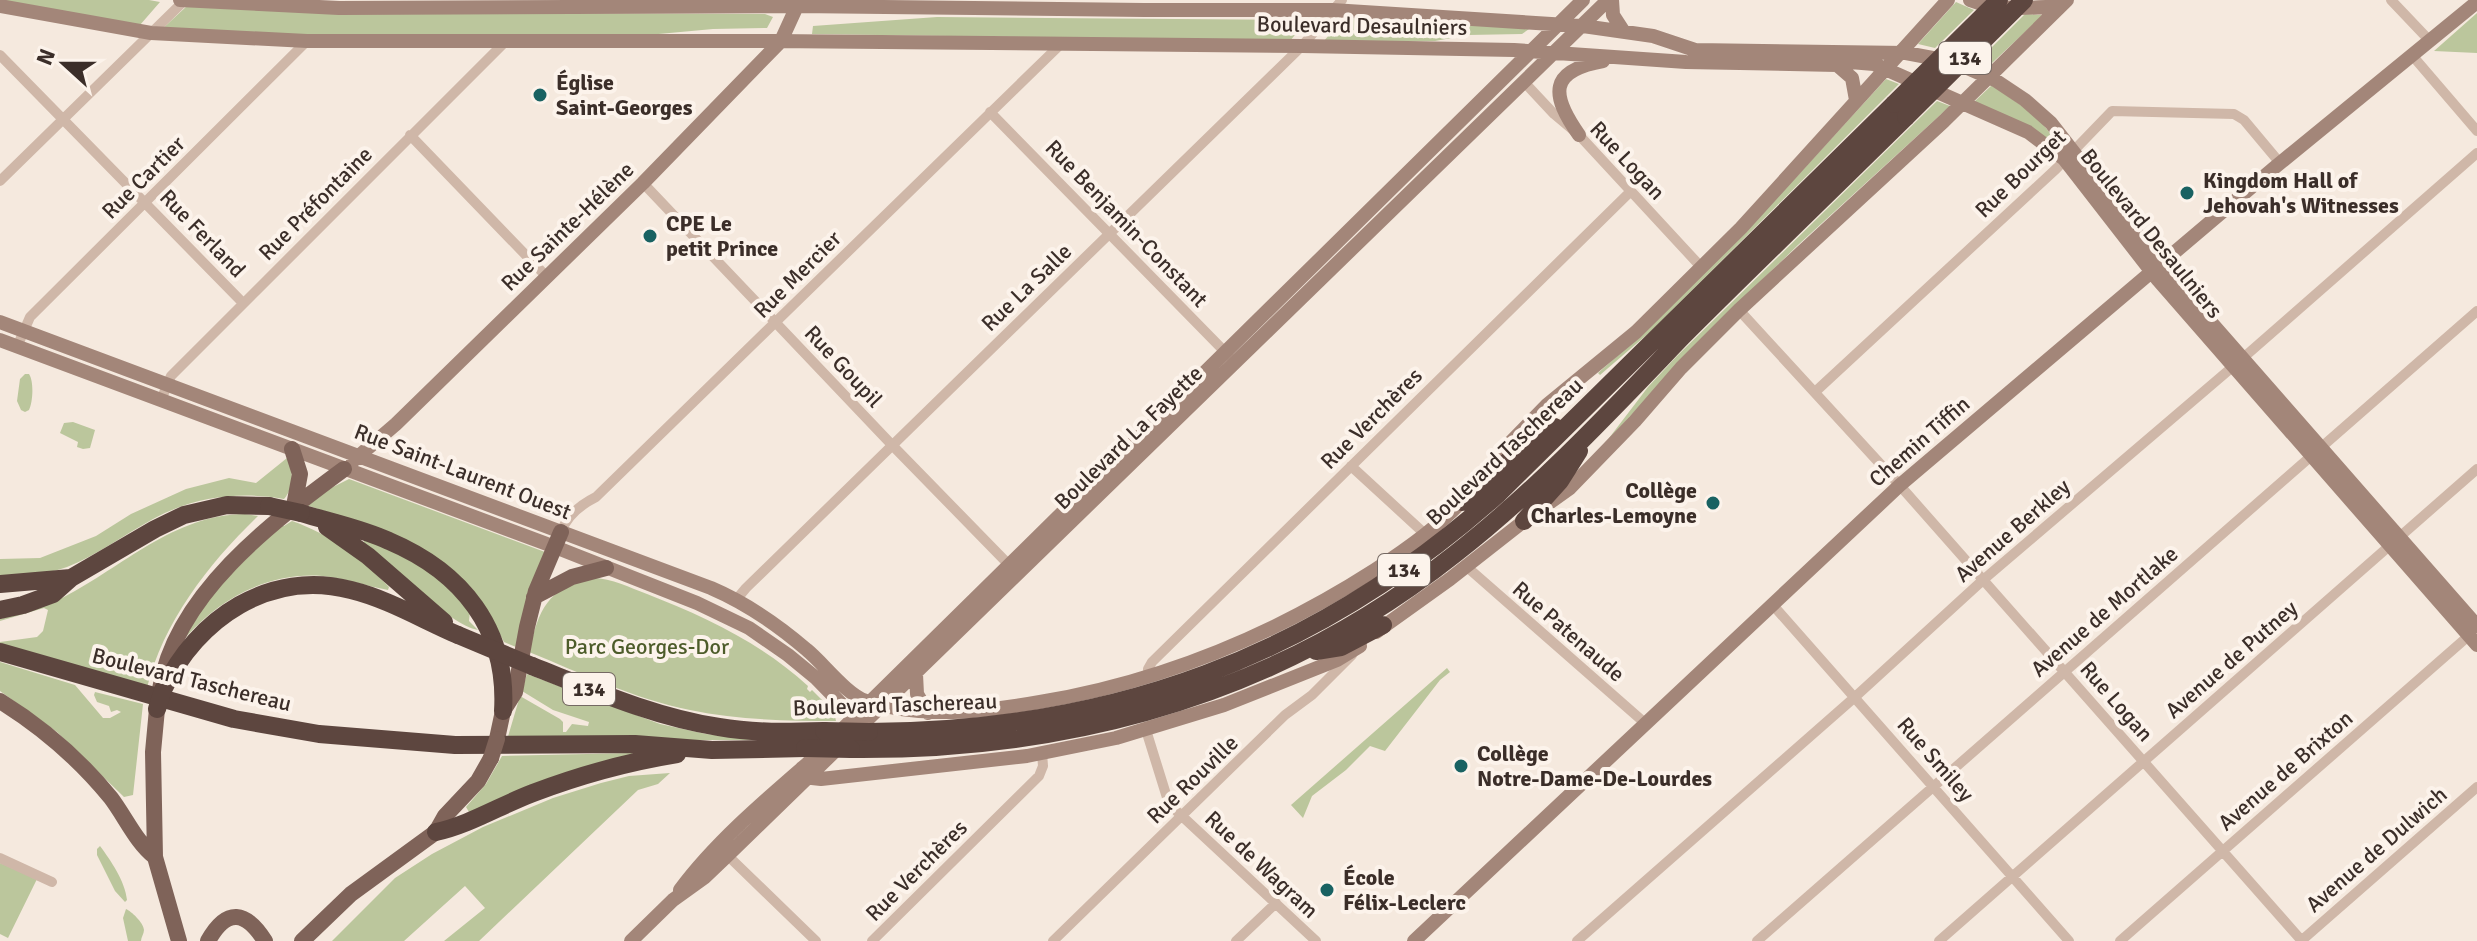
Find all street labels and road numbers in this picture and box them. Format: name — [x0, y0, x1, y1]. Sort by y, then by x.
street label: Boulevard Desaulniers — [1257, 10, 1467, 41]
road number: 134 — [1939, 42, 1991, 74]
street label: Rue Logan — [1584, 115, 1671, 205]
street label: Rue Bourget — [1969, 123, 2072, 223]
street label: Rue Cartier — [96, 130, 190, 224]
street label: Rue Benjamin-Constant — [1040, 134, 1214, 313]
street label: Rue Préfontaine — [253, 141, 378, 266]
street label: Boulevard Desaulniers — [2075, 143, 2228, 324]
street label: Rue Sainte-Hélène — [495, 156, 639, 297]
street label: Rue Ferland — [154, 184, 251, 283]
street label: Rue Mercier — [748, 225, 847, 324]
street label: Rue La Salle — [976, 238, 1077, 337]
street label: Rue Goupil — [799, 320, 888, 413]
street label: Boulevard La Fayette — [1049, 360, 1208, 515]
street label: Rue Verchères — [1315, 362, 1428, 475]
street label: Boulevard Taschereau — [1420, 372, 1588, 531]
street label: Chemin Tiffin — [1863, 390, 1975, 493]
street label: Rue Saint-Laurent Ouest — [351, 418, 575, 525]
street label: Avenue Berkley — [1949, 472, 2076, 588]
street label: Avenue de Mortlake — [2025, 540, 2183, 683]
road number: 134 — [1378, 554, 1430, 586]
street label: Rue Patenaude — [1507, 575, 1630, 687]
street label: Avenue de Putney — [2160, 594, 2303, 724]
street label: Boulevard Taschereau — [89, 642, 294, 717]
street label: Rue Logan — [2074, 656, 2159, 747]
road number: 134 — [563, 673, 615, 705]
street label: Boulevard Taschereau — [792, 687, 998, 722]
street label: Avenue de Brixton — [2212, 705, 2358, 836]
street label: Rue Smiley — [1891, 711, 1980, 808]
street label: Rue Rouville — [1141, 729, 1243, 829]
street label: Avenue de Dulwich — [2300, 781, 2452, 918]
street label: Rue de Wagram — [1199, 805, 1324, 924]
street label: Rue Verchères — [860, 814, 973, 927]

